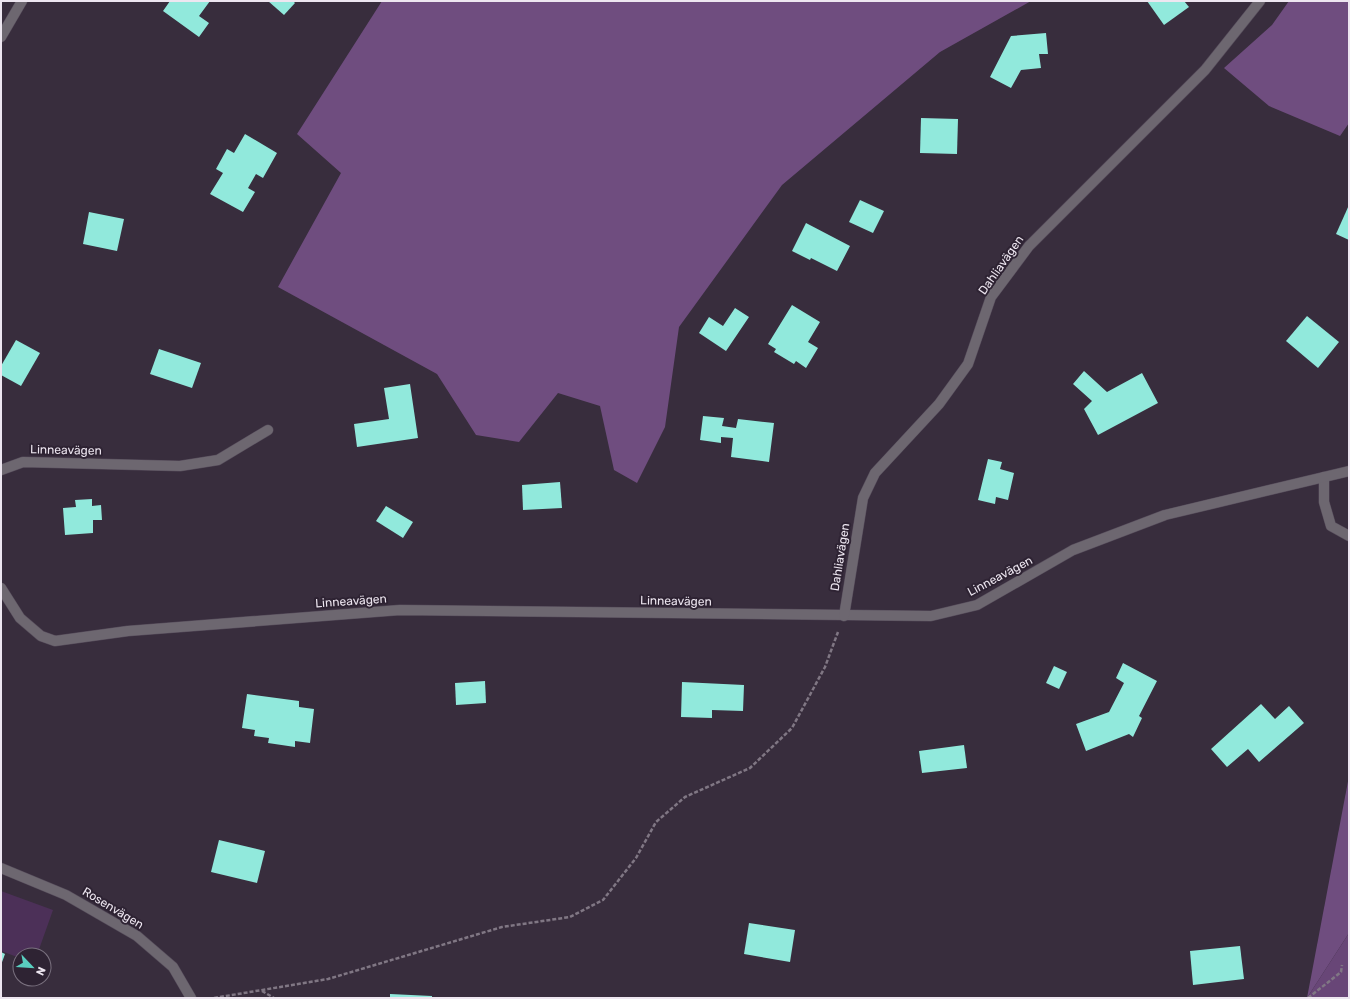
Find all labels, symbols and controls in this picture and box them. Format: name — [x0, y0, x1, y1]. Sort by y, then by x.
street label: Dahliavägen — [976, 233, 1026, 297]
street label: Linneavägen — [30, 442, 102, 458]
street label: Dahliavägen — [828, 522, 852, 592]
street label: Linneavägen — [965, 553, 1035, 599]
street label: Linneavägen — [315, 592, 387, 610]
street label: Linneavägen — [640, 593, 712, 609]
street label: Rosenvägen — [80, 884, 146, 932]
north arrow — [12, 947, 52, 987]
text: N — [33, 965, 48, 977]

